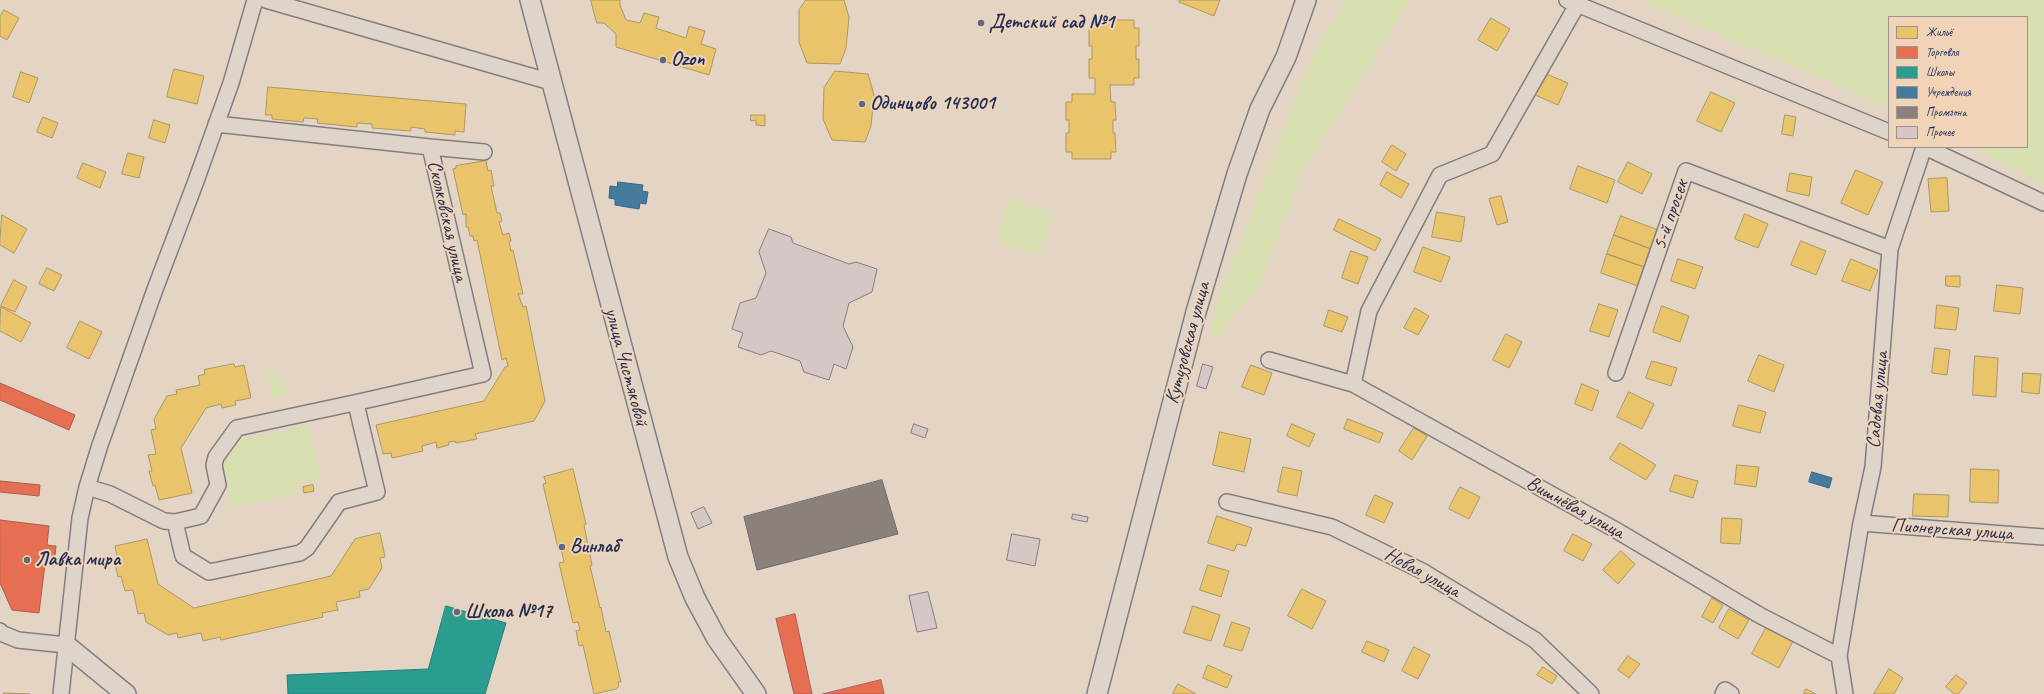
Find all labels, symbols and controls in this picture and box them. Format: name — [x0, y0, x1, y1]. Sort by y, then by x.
place label: Детский сад №1 — [989, 11, 1114, 35]
legend — [1888, 16, 2028, 148]
marker: Детский сад №1 — [976, 18, 986, 28]
text: Жильё — [1926, 24, 1952, 40]
text: Торговля — [1926, 44, 1959, 60]
place label: Ozon — [671, 48, 704, 72]
marker: Ozon — [658, 55, 668, 65]
text: Школы — [1926, 64, 1954, 80]
text: Учреждения — [1926, 84, 1971, 100]
place label: Одинцово 143001 — [870, 92, 995, 116]
marker: Одинцово 143001 — [857, 99, 867, 109]
text: Промзона — [1926, 104, 1966, 120]
text: Прочее — [1926, 124, 1954, 140]
street label: Сколковская улица — [421, 158, 473, 284]
street label: 5-й просек — [1648, 177, 1694, 253]
street label: Кутузовская улица — [1160, 279, 1216, 407]
street label: улица Чистяковой — [599, 305, 653, 429]
street label: Садовая улица — [1862, 351, 1894, 449]
street label: Вишнёвая улица — [1522, 471, 1628, 545]
street label: Пионерская улица — [1890, 514, 2014, 546]
place label: Винлаб — [570, 535, 619, 559]
marker: Винлаб — [557, 542, 567, 552]
street label: Новая улица — [1380, 543, 1464, 603]
place label: Лавка мира — [35, 548, 120, 572]
marker: Лавка мира — [22, 555, 32, 565]
place label: Школа №17 — [465, 600, 552, 624]
marker: Школа №17 — [452, 607, 462, 617]

